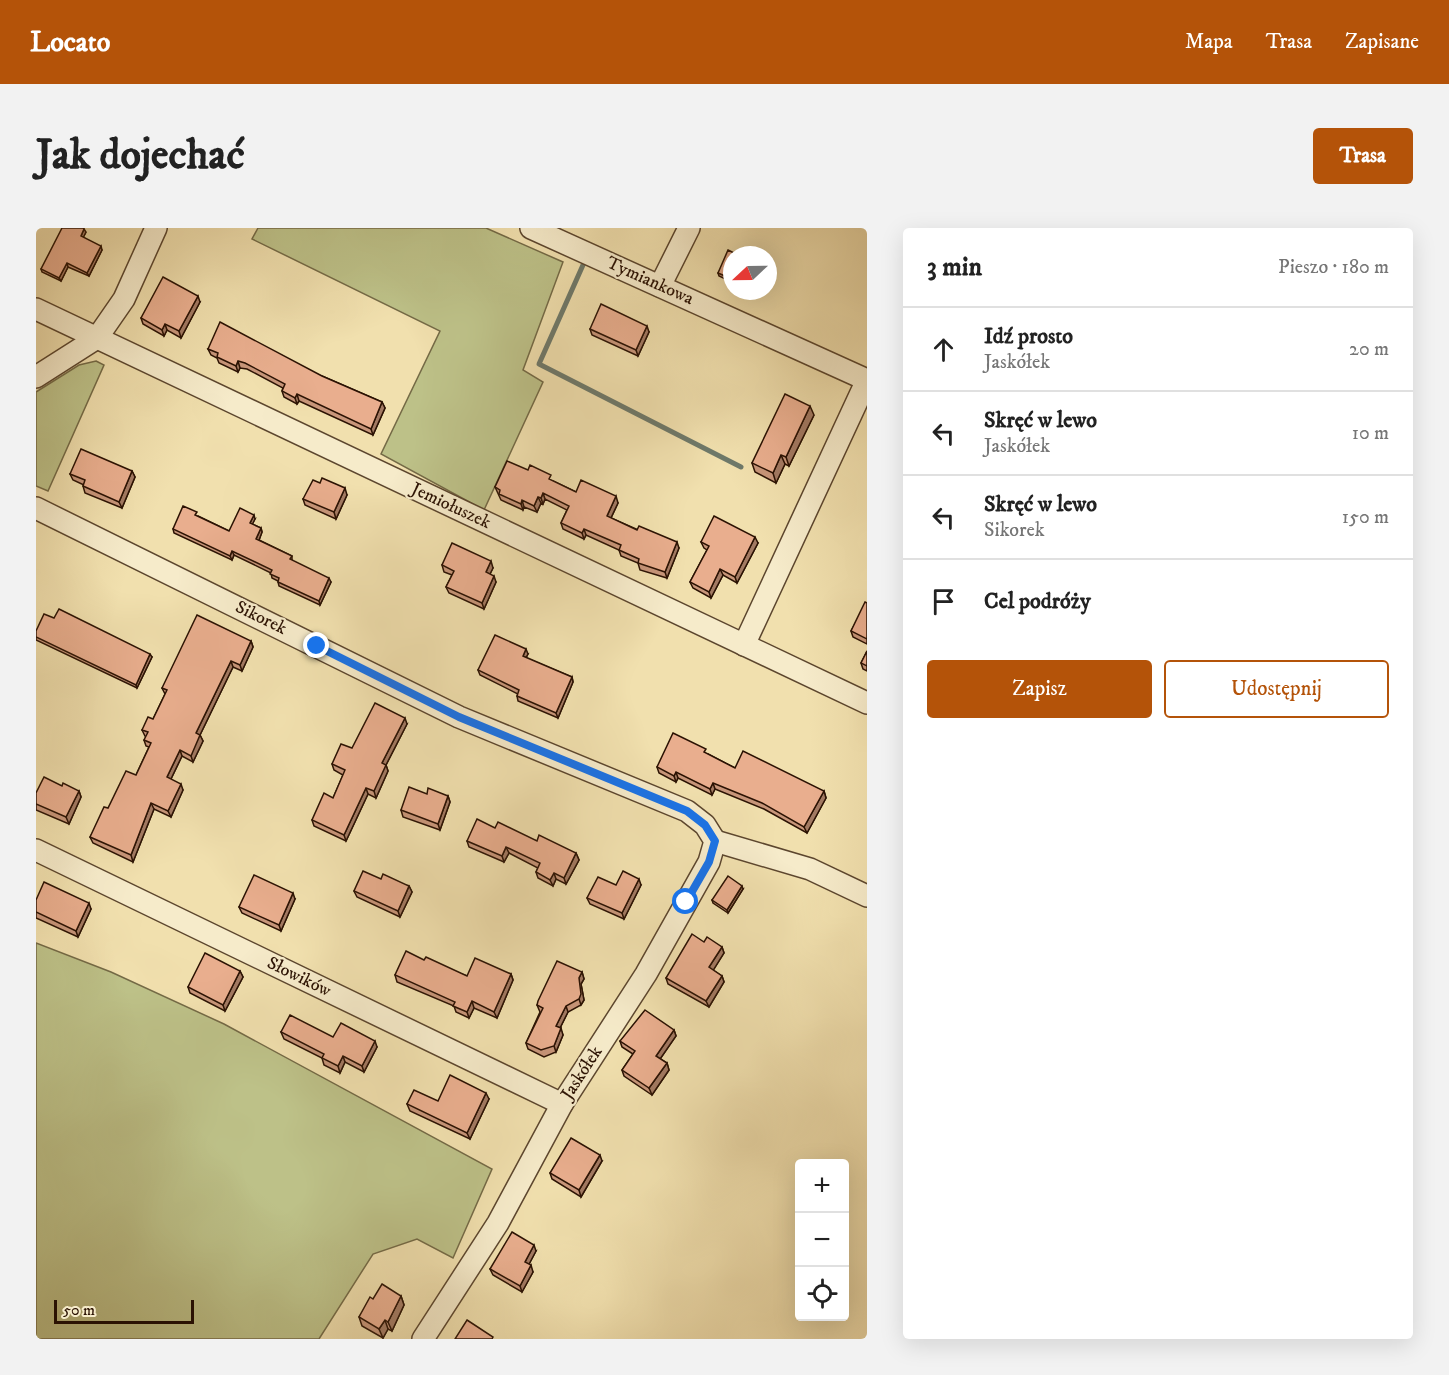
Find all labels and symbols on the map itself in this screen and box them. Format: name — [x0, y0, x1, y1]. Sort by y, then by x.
north arrow — [723, 246, 777, 300]
street label: Tymiankowa — [603, 252, 697, 310]
street label: Jemiołuszek — [406, 477, 494, 534]
street label: Sikorek — [232, 596, 290, 640]
route end — [303, 632, 329, 658]
route start — [672, 888, 698, 914]
street label: Słowików — [263, 952, 335, 1002]
street label: Jaskółek — [555, 1042, 608, 1106]
scale bar — [54, 1297, 194, 1324]

